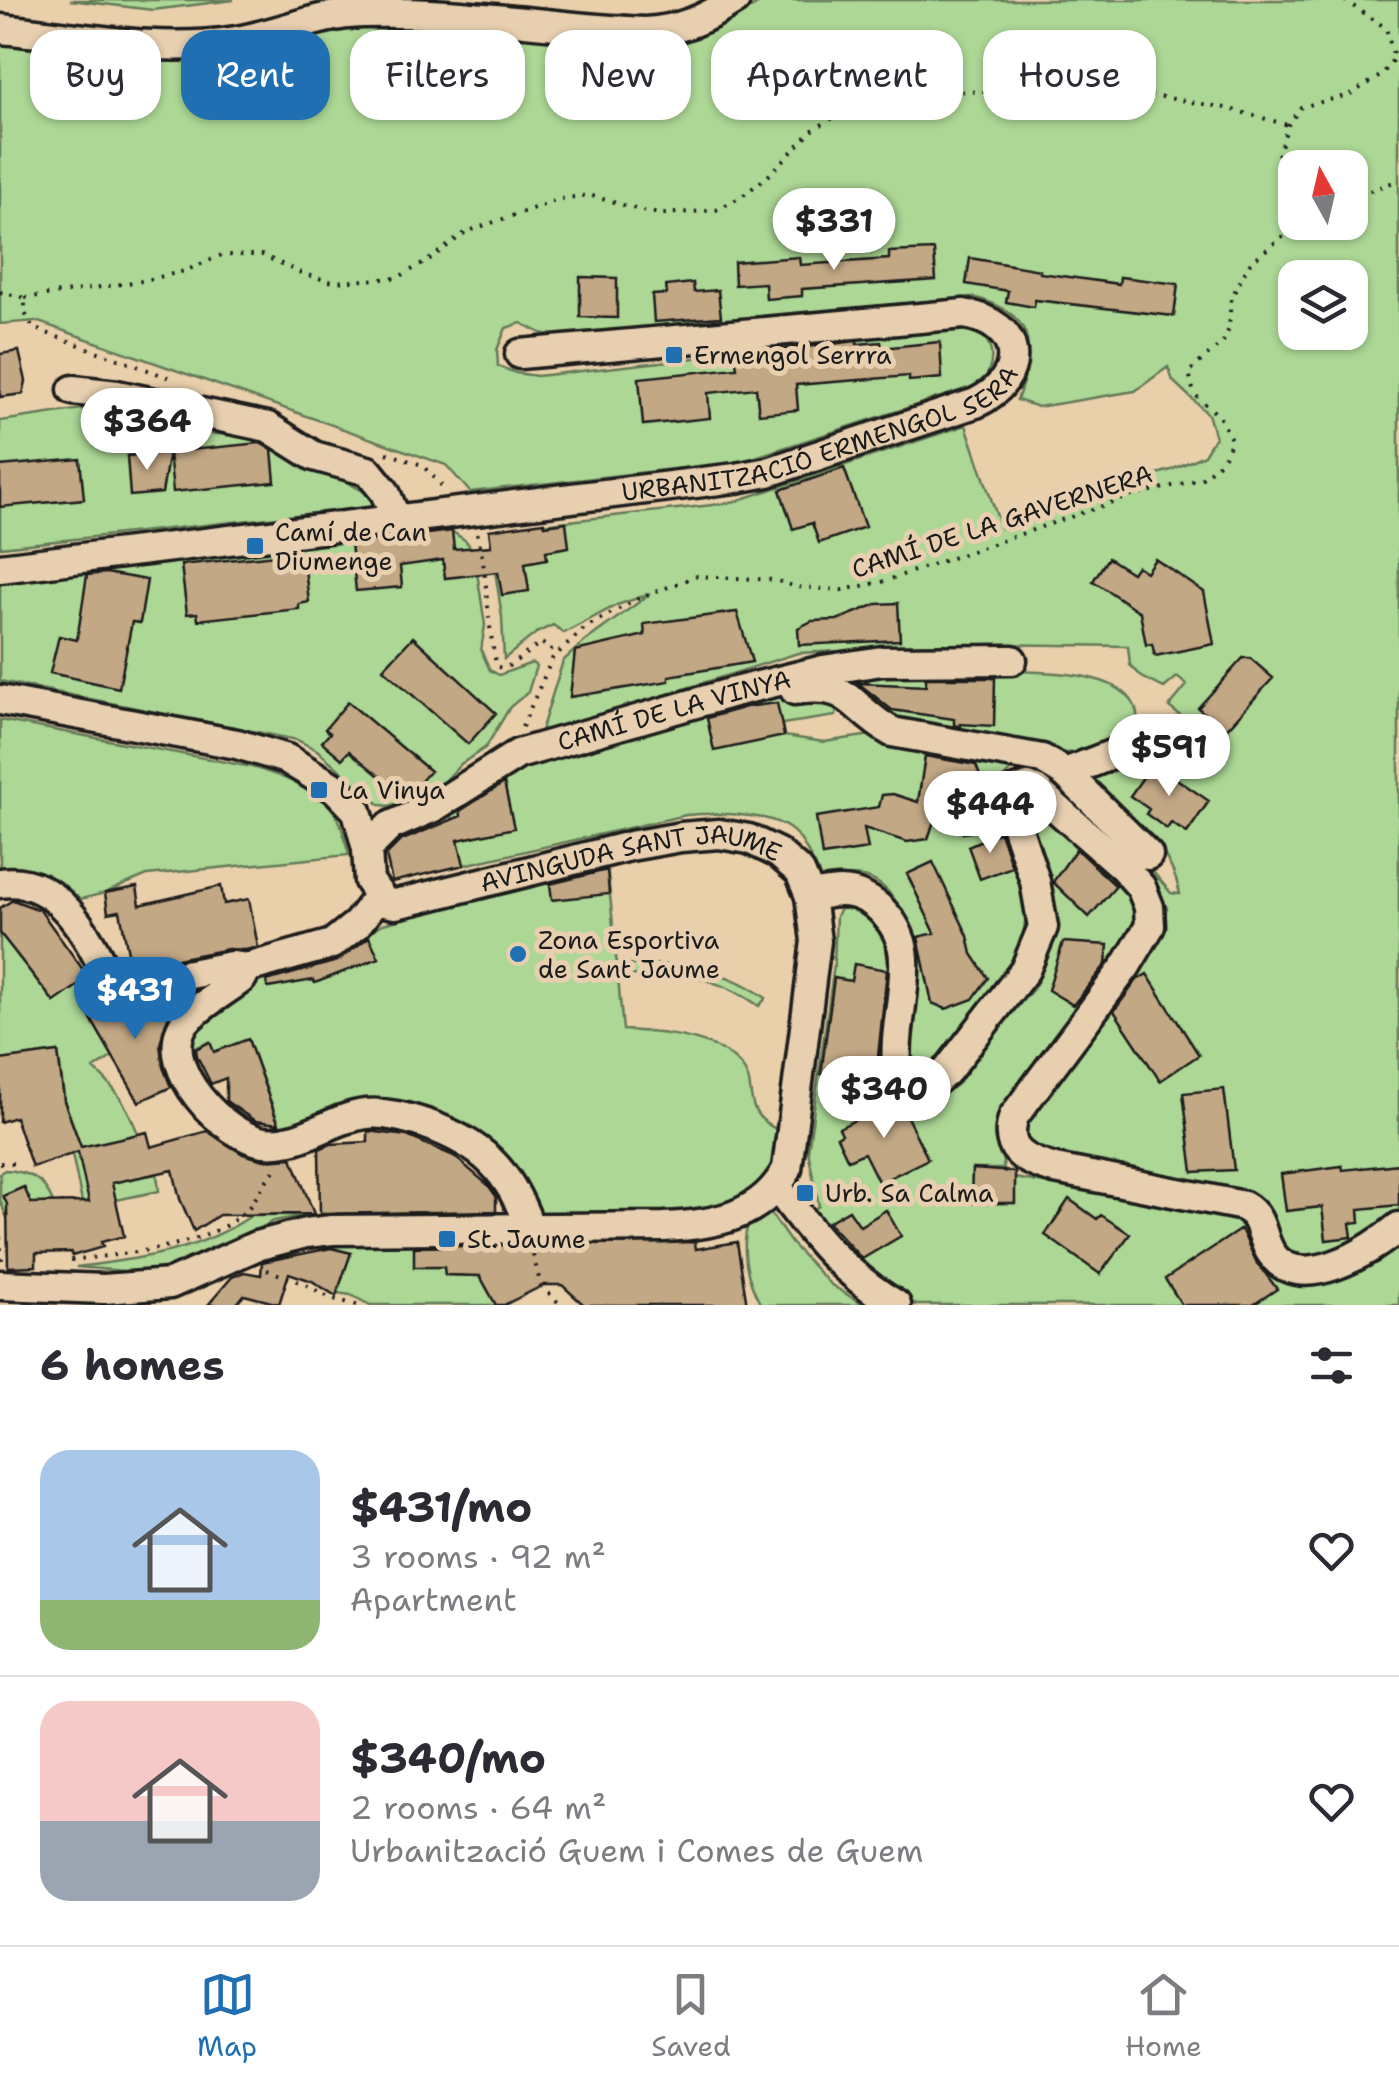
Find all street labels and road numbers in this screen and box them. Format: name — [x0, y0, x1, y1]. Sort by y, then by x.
street label: URBANITZACIÓ ERMENGOL SERA — [620, 360, 1026, 509]
street label: CAMÍ DE LA GAVERNERA — [847, 456, 1157, 586]
street label: CAMÍ DE LA VINYA — [553, 662, 794, 759]
street label: AVINGUDA SANT JAUME — [477, 816, 788, 900]

